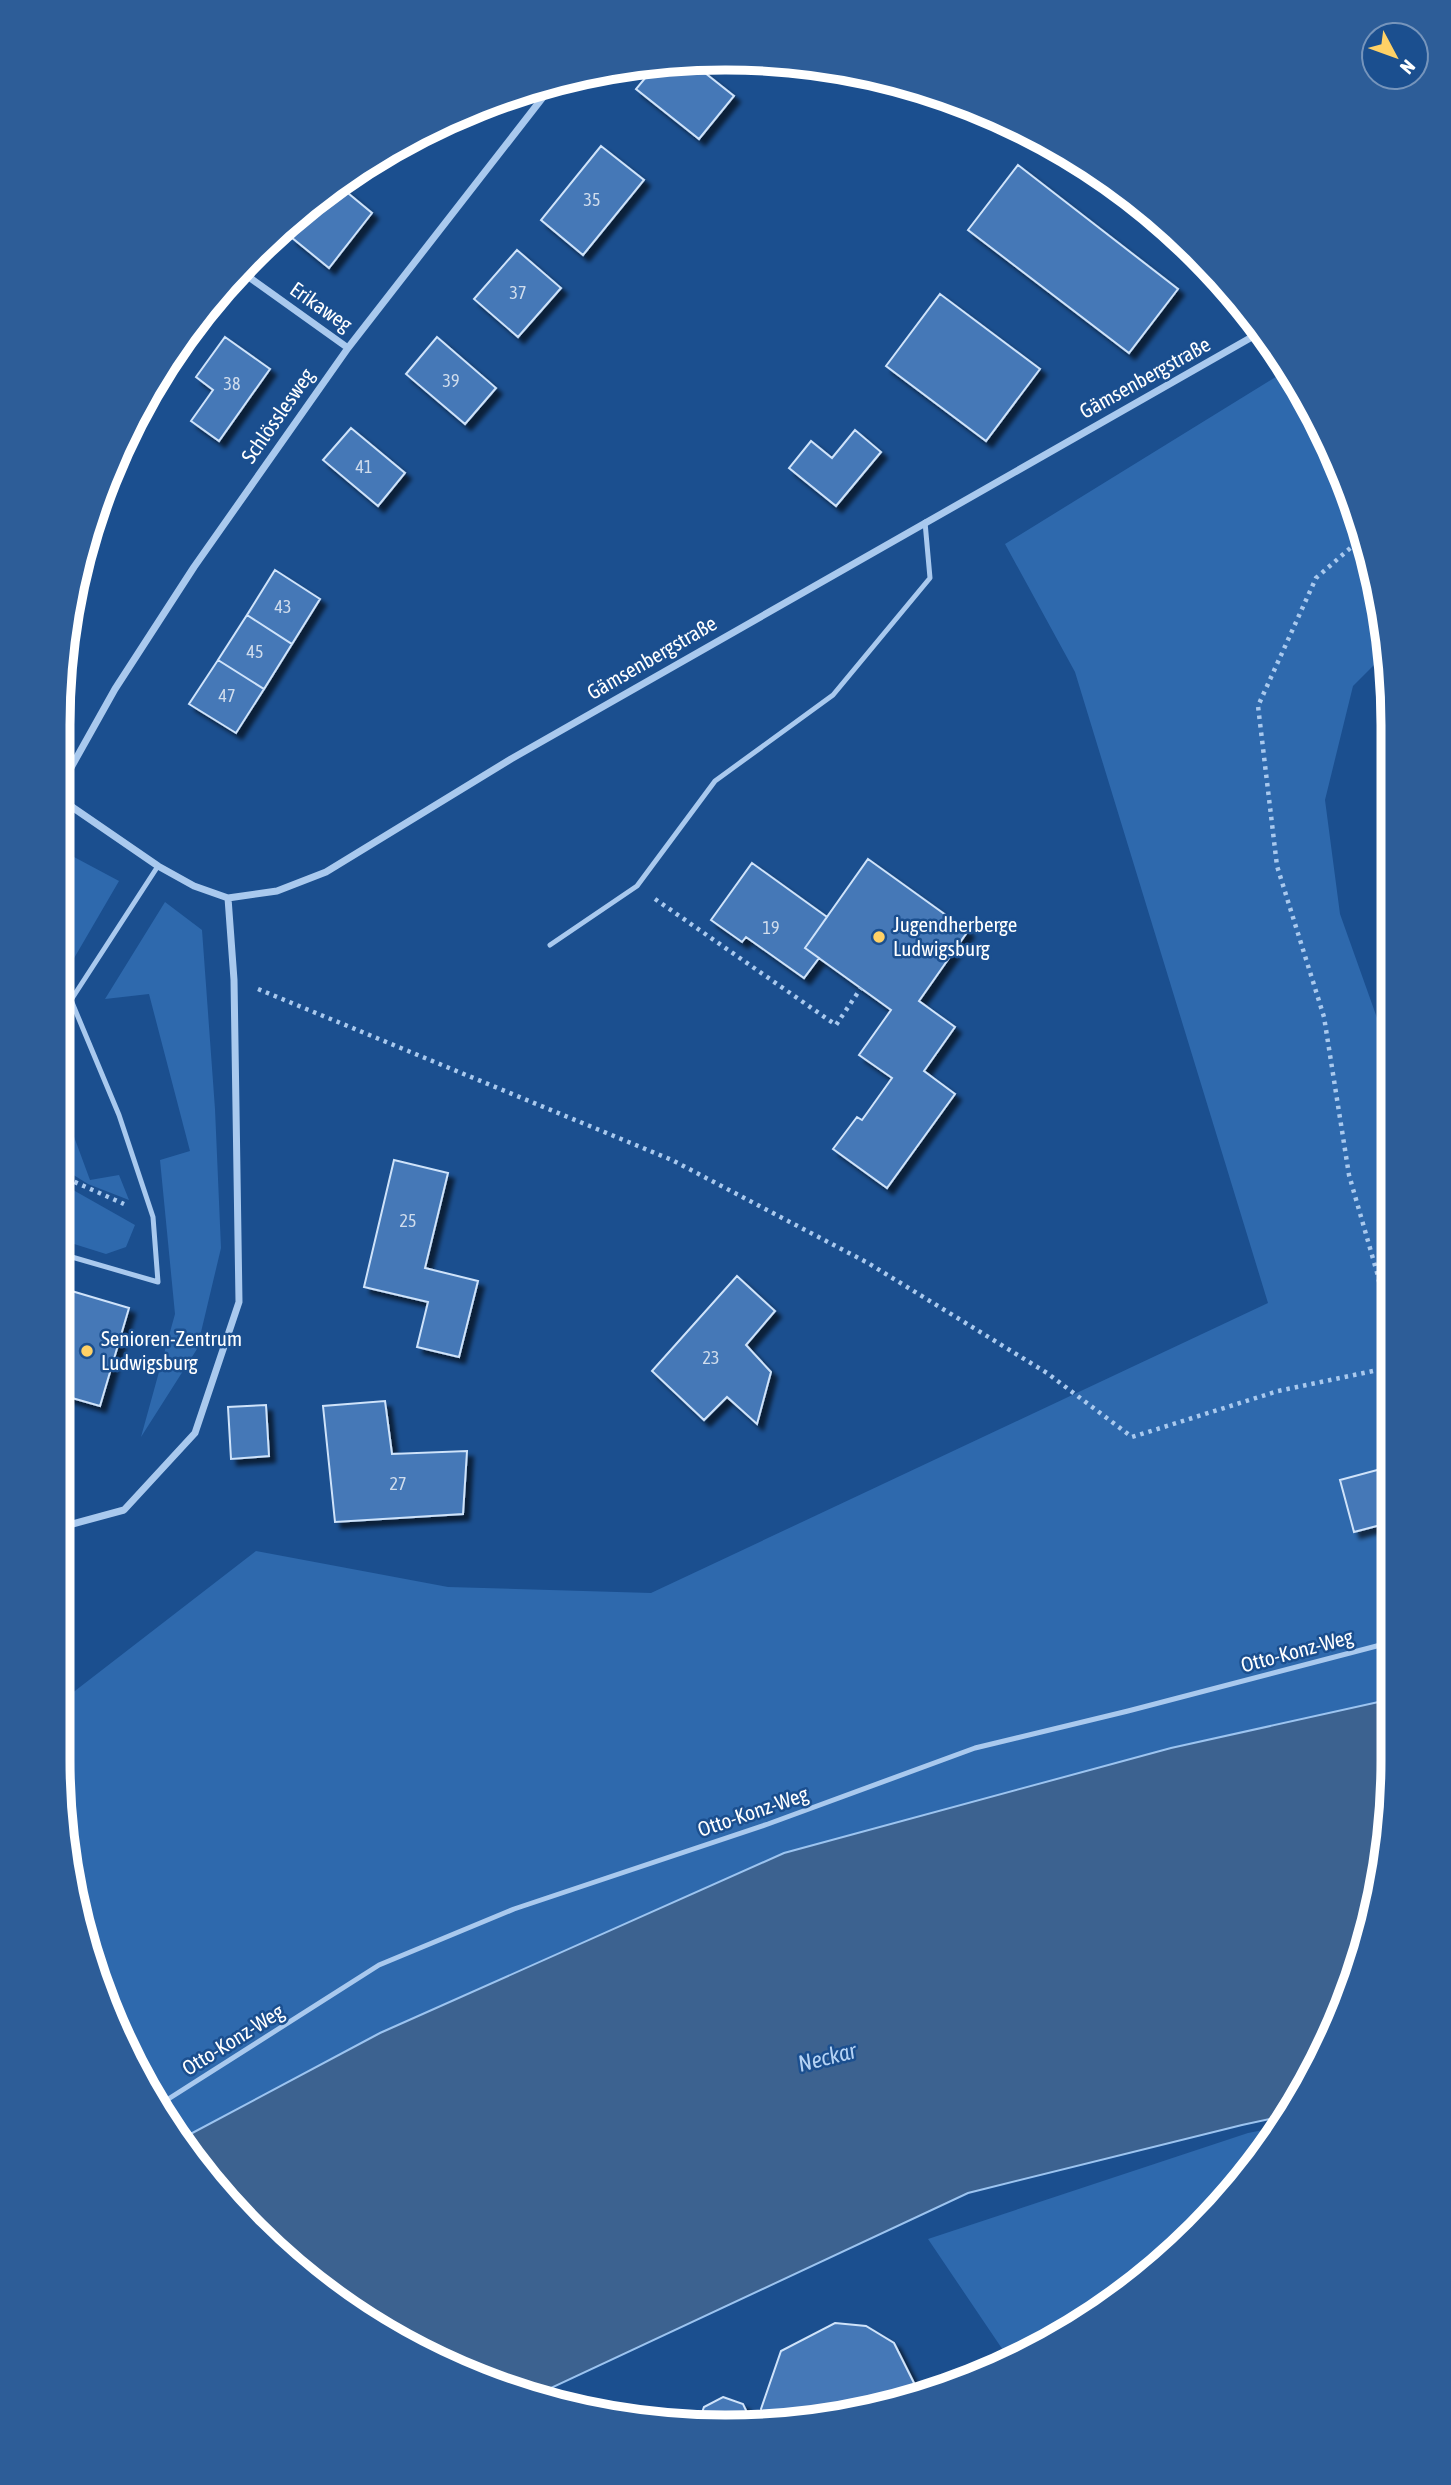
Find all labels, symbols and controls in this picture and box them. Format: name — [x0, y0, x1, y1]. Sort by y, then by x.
north arrow — [1360, 21, 1430, 91]
text: N — [1396, 56, 1420, 79]
house number: 35 — [584, 189, 600, 210]
street label: Erikaweg — [286, 276, 357, 336]
house number: 37 — [510, 282, 526, 303]
street label: Gämsenbergstraße — [1075, 331, 1214, 423]
street label: Schlösslesweg — [236, 363, 319, 467]
house number: 39 — [443, 370, 459, 391]
house number: 38 — [224, 373, 240, 394]
house number: 41 — [356, 456, 372, 477]
house number: 43 — [275, 596, 291, 617]
street label: Gämsenbergstraße — [582, 610, 721, 704]
house number: 45 — [247, 641, 263, 662]
house number: 47 — [219, 685, 235, 706]
place label: Jugendherberge Ludwigsburg — [893, 912, 1017, 960]
house number: 19 — [763, 917, 779, 938]
marker: Jugendherberge Ludwigsburg — [871, 929, 887, 945]
house number: 25 — [400, 1210, 416, 1231]
place label: Senioren-Zentrum Ludwigsburg — [101, 1326, 242, 1374]
marker: Senioren-Zentrum Ludwigsburg — [79, 1343, 95, 1359]
house number: 23 — [703, 1347, 719, 1368]
house number: 27 — [390, 1473, 406, 1494]
street label: Otto-Konz-Weg — [1238, 1624, 1355, 1677]
street label: Otto-Konz-Weg — [694, 1781, 811, 1841]
street label: Otto-Konz-Weg — [177, 1998, 288, 2080]
water label: Neckar — [795, 2037, 860, 2077]

